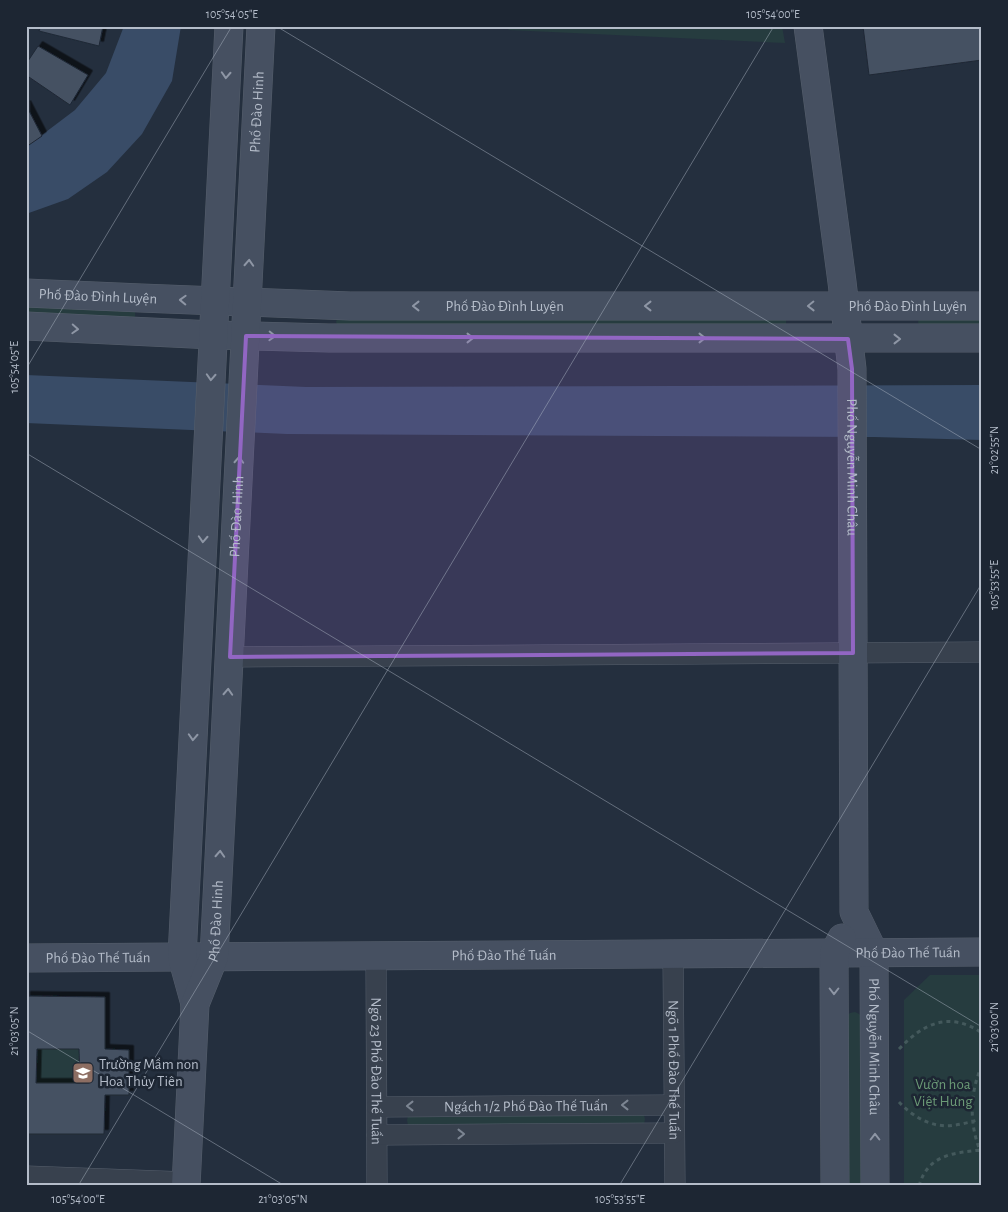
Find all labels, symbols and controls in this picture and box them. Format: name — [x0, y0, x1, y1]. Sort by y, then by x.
text: 105°54'05"E — [206, 8, 258, 20]
text: 105°54'00"E — [746, 8, 800, 20]
one-way arrow — [221, 71, 232, 79]
street label: Phố Đào Hinh — [248, 71, 267, 153]
one-way arrow — [244, 258, 255, 266]
street label: Phố Đào Đình Luyện — [38, 287, 157, 307]
one-way arrow — [179, 294, 187, 305]
street label: Phố Đào Đình Luyện — [445, 299, 564, 314]
street label: Phố Đào Đình Luyện — [848, 299, 967, 314]
one-way arrow — [806, 300, 814, 311]
one-way arrow — [411, 301, 419, 311]
one-way arrow — [644, 301, 652, 311]
one-way arrow — [71, 323, 79, 334]
one-way arrow — [269, 331, 277, 342]
one-way arrow — [466, 333, 474, 343]
one-way arrow — [698, 333, 706, 343]
one-way arrow — [894, 334, 901, 344]
text: 105°54'05"E — [8, 341, 20, 393]
one-way arrow — [206, 374, 216, 381]
street label: Phố Nguyễn Minh Châu — [844, 399, 860, 536]
text: 21°02'55"N — [988, 426, 1000, 474]
one-way arrow — [234, 456, 245, 464]
street label: Phố Đào Hinh — [227, 475, 246, 558]
one-way arrow — [197, 536, 208, 544]
text: 105°53'55"E — [988, 560, 1000, 610]
one-way arrow — [222, 688, 233, 696]
one-way arrow — [187, 733, 198, 741]
one-way arrow — [214, 850, 225, 858]
street label: Phố Đào Hinh — [206, 880, 226, 964]
street label: Phố Đào Thế Tuấn — [855, 945, 961, 961]
street label: Phố Đào Thế Tuấn — [451, 948, 557, 963]
street label: Phố Đào Thế Tuấn — [45, 950, 151, 966]
street label: Phố Nguyễn Minh Châu — [866, 978, 882, 1116]
one-way arrow — [829, 988, 839, 995]
street label: Ngõ 23 Phố Đào Thế Tuấn — [368, 997, 384, 1145]
street label: Ngõ 1 Phố Đào Thế Tuấn — [665, 1000, 682, 1140]
text: 21°03'00"N — [988, 1002, 1000, 1052]
text: 21°03'05"N — [8, 1006, 20, 1056]
place label: Trường Mầm non Hoa Thủy Tiên — [99, 1057, 199, 1089]
school or university icon: Trường Mầm non Hoa Thủy Tiên — [71, 1061, 95, 1085]
park label: Vườn hoa Việt Hưng — [913, 1077, 973, 1109]
street label: Ngách 1/2 Phố Đào Thế Tuấn — [444, 1098, 608, 1115]
one-way arrow — [621, 1100, 629, 1110]
one-way arrow — [406, 1101, 414, 1111]
one-way arrow — [458, 1129, 465, 1139]
one-way arrow — [870, 1133, 880, 1140]
text: 105°54'00"E — [51, 1193, 105, 1205]
text: 21°03'05"N — [258, 1193, 308, 1205]
text: 105°53'55"E — [595, 1193, 645, 1205]

